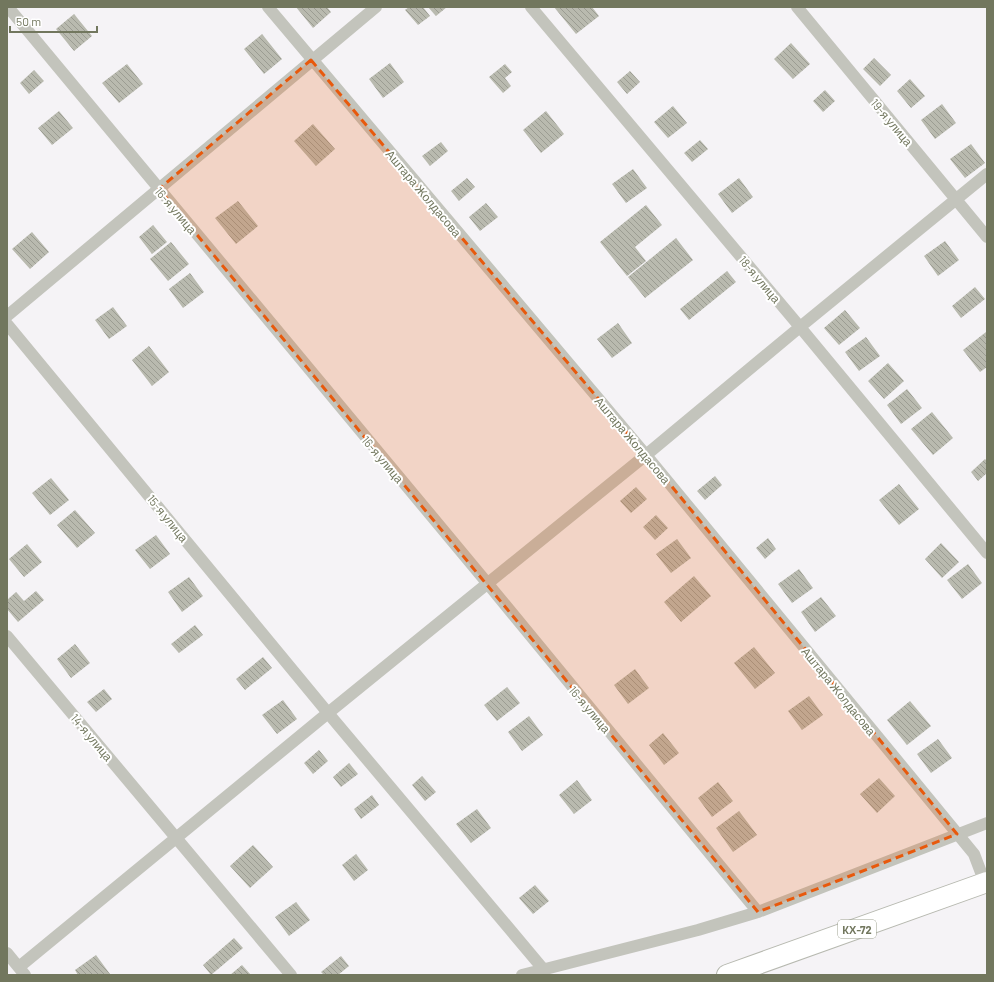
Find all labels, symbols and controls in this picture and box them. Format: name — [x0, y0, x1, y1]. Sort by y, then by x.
scale bar — [10, 8, 97, 34]
text: 50 m — [16, 14, 41, 28]
street label: 19-я улица — [868, 96, 916, 149]
street label: Аштара Жолдасова — [383, 147, 465, 240]
street label: 16-я улица — [152, 184, 200, 237]
street label: 18-я улица — [736, 253, 784, 306]
street label: Аштара Жолдасова — [592, 394, 674, 487]
street label: 16-я улица — [359, 433, 407, 486]
street label: 15-я улица — [144, 491, 192, 545]
street label: Аштара Жолдасова — [798, 644, 879, 739]
street label: 16-я улица — [566, 683, 614, 736]
street label: 14-я улица — [67, 711, 116, 764]
road number: КХ-72 — [838, 920, 876, 938]

